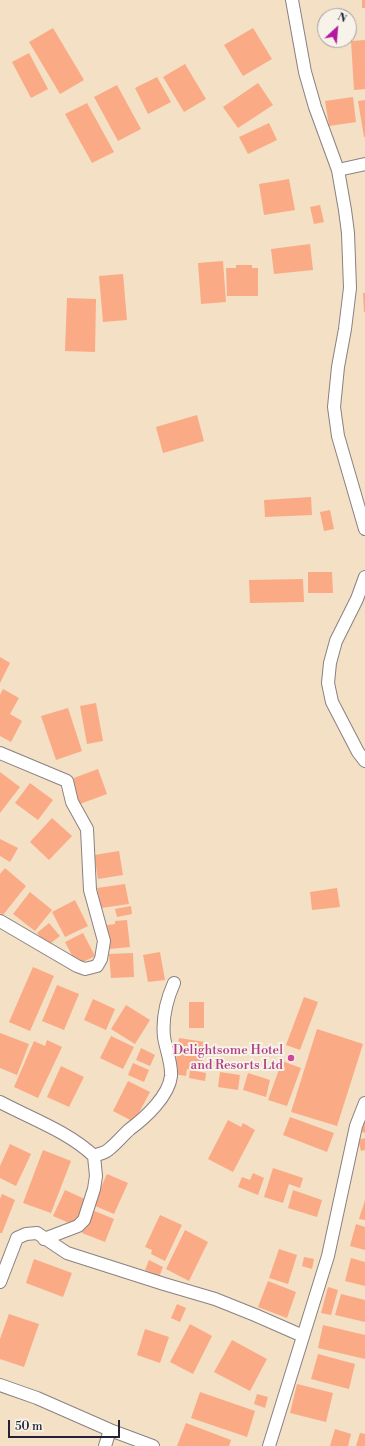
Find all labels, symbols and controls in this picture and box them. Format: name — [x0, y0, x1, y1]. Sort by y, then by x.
north arrow — [317, 8, 357, 48]
text: N — [335, 10, 349, 26]
place label: Delightsome Hotel and Resorts Ltd — [173, 1043, 283, 1074]
marker: Delightsome Hotel and Resorts Ltd — [286, 1053, 296, 1063]
scale bar — [10, 1412, 122, 1438]
text: 50 m — [15, 1419, 43, 1434]

